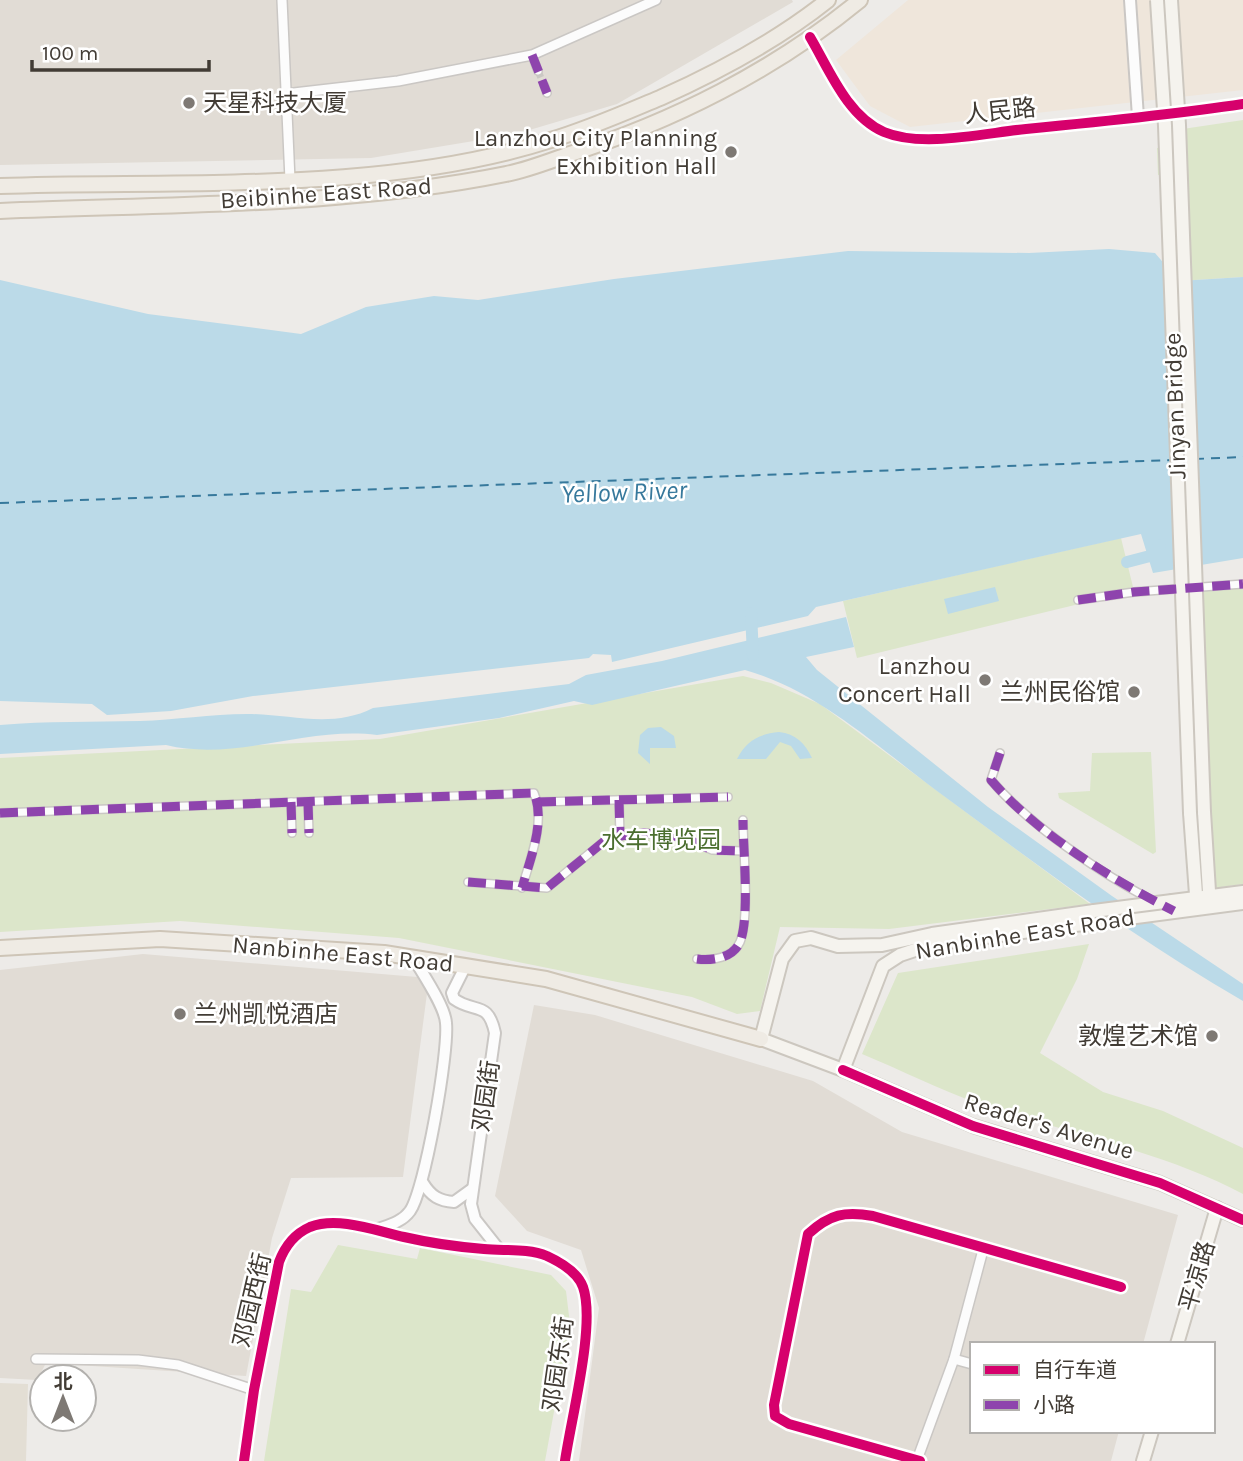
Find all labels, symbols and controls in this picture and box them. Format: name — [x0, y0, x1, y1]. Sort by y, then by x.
scale bar — [32, 28, 208, 72]
text: 100 m — [42, 41, 99, 65]
place label: 天星科技大厦 — [203, 89, 347, 117]
street label: 人民路 — [963, 93, 1037, 129]
marker: 天星科技大厦 — [181, 95, 197, 111]
place label: Lanzhou City Planning Exhibition Hall — [474, 124, 717, 180]
marker: Lanzhou City Planning Exhibition Hall — [723, 144, 739, 160]
street label: Beibinhe East Road — [219, 172, 433, 214]
street label: Jinyan Bridge — [1158, 332, 1192, 480]
water label: Yellow River — [561, 474, 688, 510]
place label: Lanzhou Concert Hall — [838, 652, 971, 708]
marker: Lanzhou Concert Hall — [977, 672, 993, 688]
place label: 兰州民俗馆 — [1000, 678, 1120, 706]
marker: 兰州民俗馆 — [1126, 684, 1142, 700]
park label: 水车博览园 — [601, 826, 721, 854]
street label: Nanbinhe East Road — [913, 903, 1137, 965]
street label: Nanbinhe East Road — [231, 930, 455, 978]
place label: 兰州凯悦酒店 — [194, 1000, 338, 1028]
marker: 兰州凯悦酒店 — [172, 1006, 188, 1022]
place label: 敦煌艺术馆 — [1078, 1022, 1198, 1050]
marker: 敦煌艺术馆 — [1204, 1028, 1220, 1044]
street label: 邓园街 — [467, 1058, 505, 1134]
street label: Reader's Avenue — [961, 1087, 1137, 1165]
street label: 平凉路 — [1174, 1238, 1220, 1314]
street label: 邓园西街 — [228, 1250, 276, 1350]
street label: 邓园东街 — [537, 1315, 579, 1413]
legend — [970, 1342, 1215, 1433]
text: 自行车道 — [1033, 1358, 1117, 1382]
north arrow — [28, 1363, 98, 1433]
text: 北 — [53, 1371, 73, 1393]
text: 小路 — [1033, 1393, 1075, 1417]

